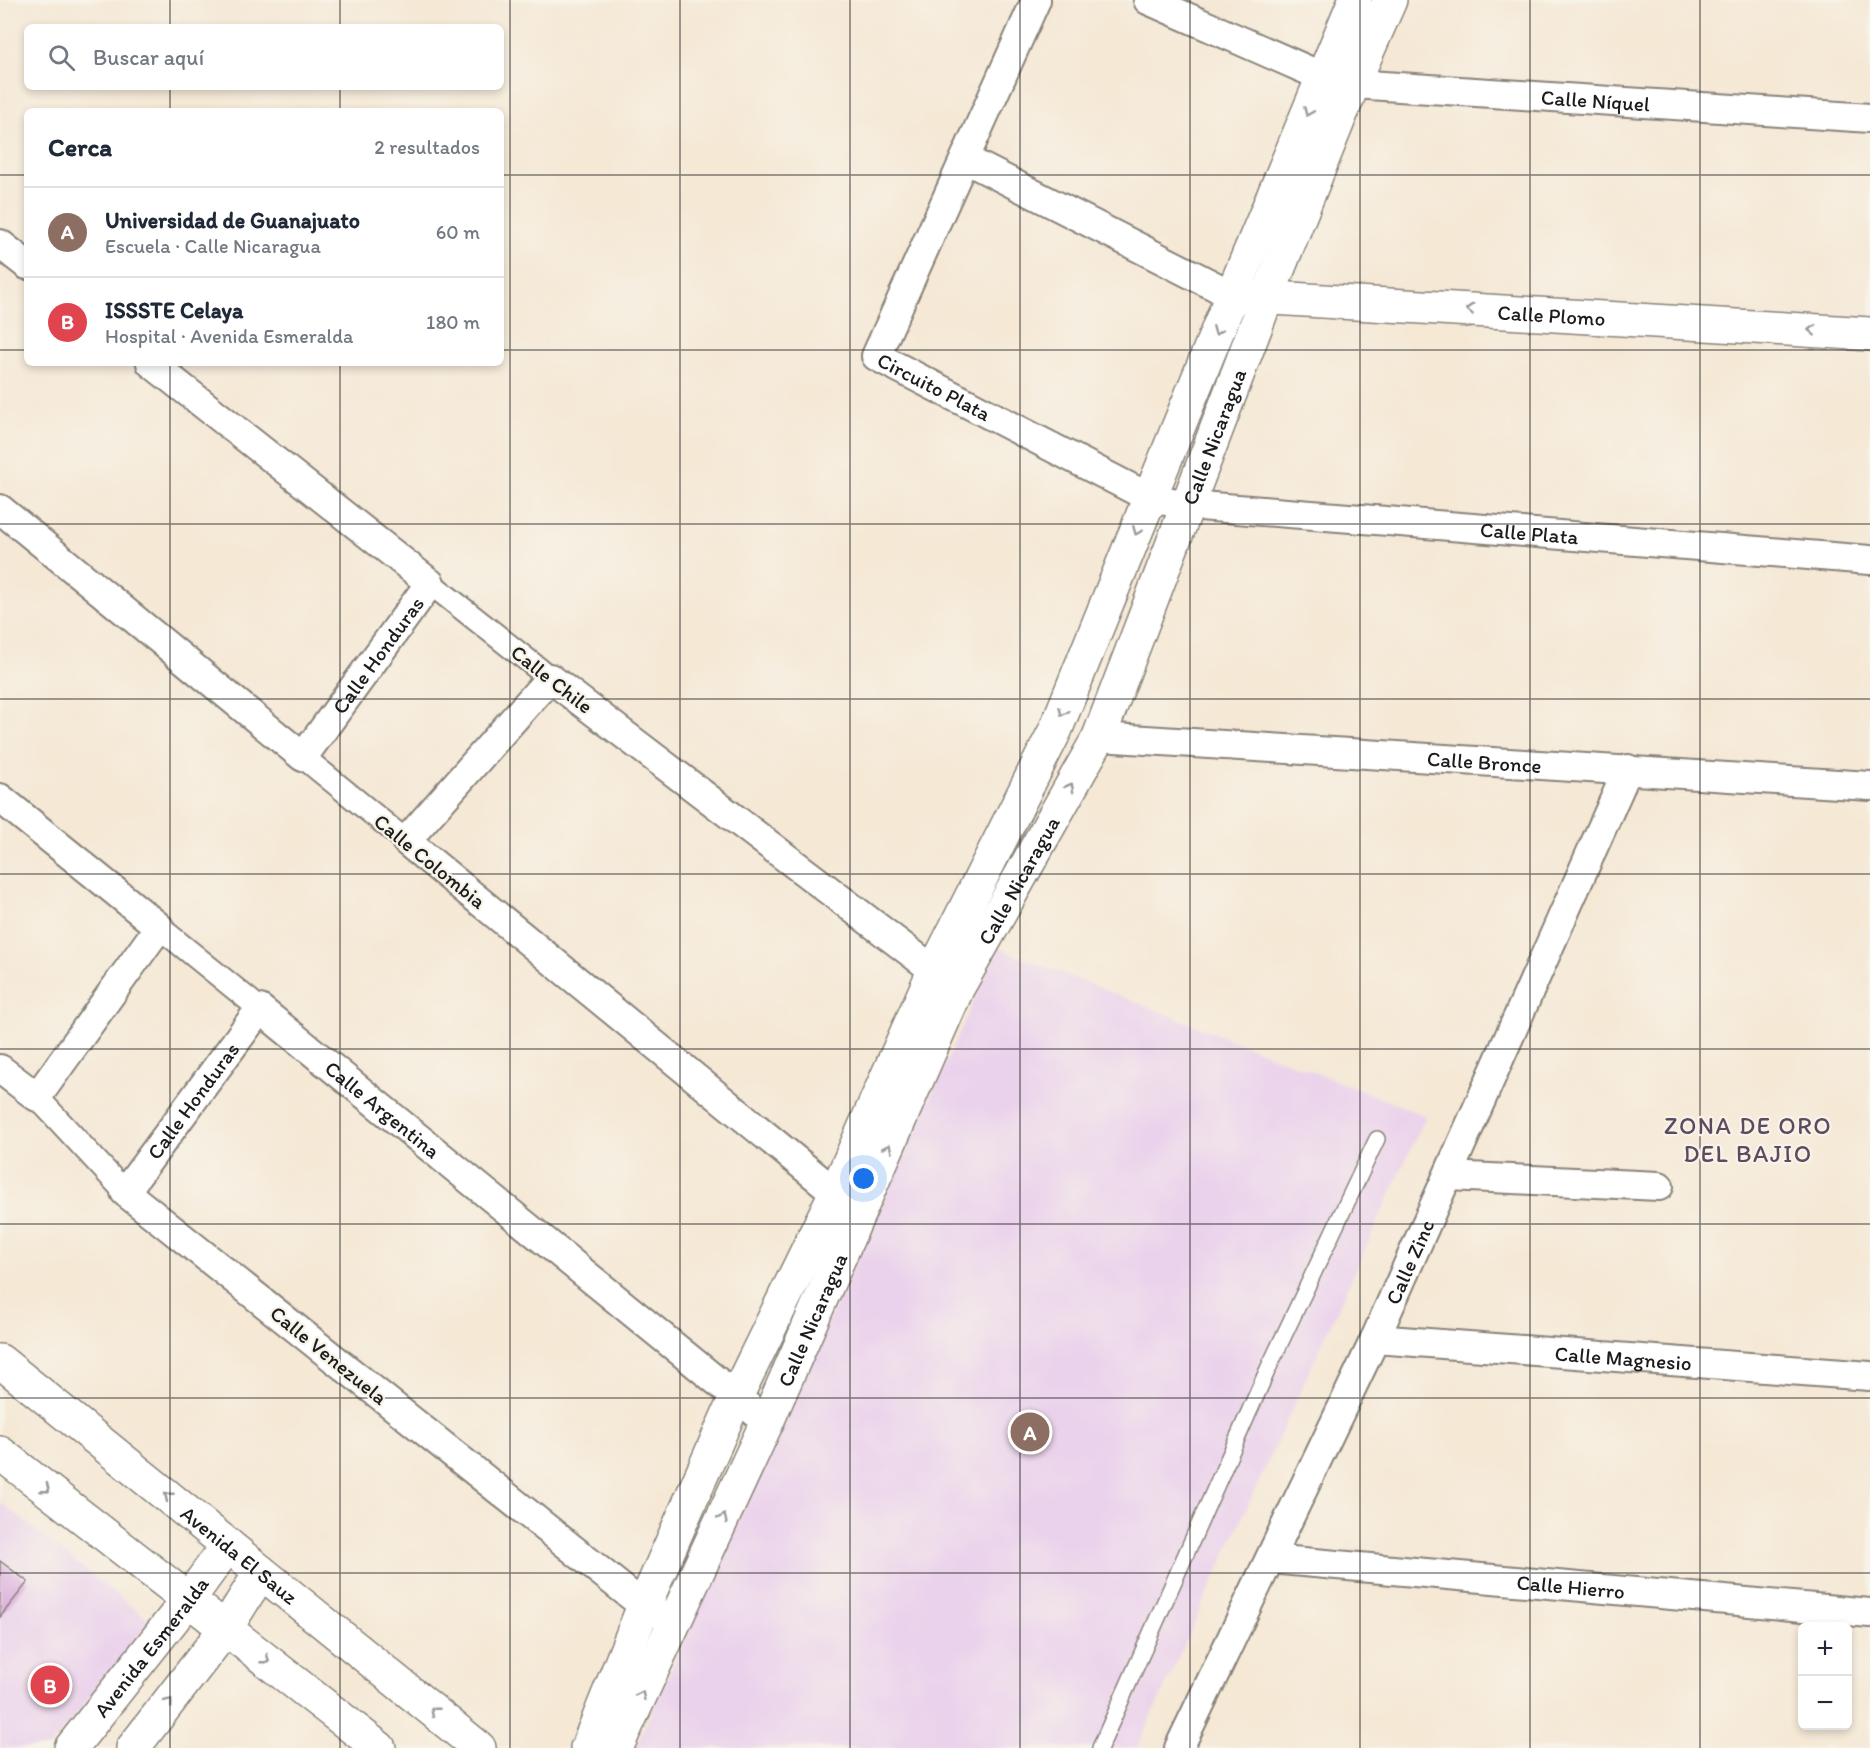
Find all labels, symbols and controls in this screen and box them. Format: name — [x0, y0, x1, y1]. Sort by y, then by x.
search box — [24, 24, 504, 90]
icon: search — [45, 41, 78, 74]
text: Buscar aquí — [93, 44, 204, 71]
street label: Calle Níquel — [1540, 84, 1651, 116]
one-way arrow — [1303, 106, 1315, 117]
text: Cerca — [48, 131, 112, 163]
text: 2 resultados — [374, 135, 480, 159]
text: Universidad de Guanajuato — [105, 207, 360, 234]
text: A — [61, 220, 74, 244]
text: 60 m — [436, 220, 480, 244]
text: Escuela · Calle Nicaragua — [105, 234, 321, 258]
text: ISSSTE Celaya — [105, 297, 243, 324]
street label: Calle Plomo — [1497, 299, 1606, 331]
one-way arrow — [1466, 303, 1475, 316]
text: B — [61, 310, 74, 334]
text: 180 m — [426, 310, 480, 334]
text: Hospital · Avenida Esmeralda — [105, 324, 353, 348]
one-way arrow — [1807, 324, 1816, 337]
one-way arrow — [1212, 325, 1224, 336]
street label: Circuito Plata — [873, 347, 995, 426]
street label: Calle Nicaragua — [1176, 365, 1251, 508]
street label: Calle Plata — [1479, 516, 1580, 549]
one-way arrow — [1132, 525, 1144, 536]
street label: Calle Honduras — [326, 591, 429, 718]
street label: Calle Chile — [506, 639, 598, 719]
one-way arrow — [1058, 706, 1070, 717]
street label: Calle Bronce — [1426, 745, 1542, 778]
one-way arrow — [1063, 783, 1074, 793]
street label: Calle Colombia — [369, 808, 491, 914]
street label: Calle Nicaragua — [972, 812, 1064, 949]
street label: Calle Honduras — [141, 1037, 244, 1164]
street label: Calle Argentina — [320, 1055, 445, 1163]
district label: ZONA DE ORO DEL BAJIO — [1664, 1111, 1832, 1168]
one-way arrow — [880, 1143, 892, 1154]
your location — [849, 1164, 878, 1193]
street label: Calle Zinc — [1380, 1215, 1439, 1308]
street label: Calle Nicaragua — [772, 1249, 852, 1390]
street label: Calle Venezuela — [265, 1300, 393, 1410]
street label: Calle Magnesio — [1554, 1340, 1693, 1375]
pin: A — [1010, 1410, 1050, 1454]
one-way arrow — [39, 1481, 50, 1492]
one-way arrow — [164, 1493, 175, 1504]
street label: Avenida El Sauz — [176, 1500, 303, 1609]
one-way arrow — [715, 1513, 727, 1524]
street label: Calle Hierro — [1516, 1569, 1626, 1603]
street label: Avenida Esmeralda — [88, 1572, 213, 1722]
map controls — [1798, 1622, 1852, 1730]
button: + — [1798, 1622, 1852, 1676]
one-way arrow — [260, 1652, 271, 1663]
pin: B — [31, 1662, 70, 1708]
button: − — [1798, 1676, 1852, 1730]
one-way arrow — [633, 1690, 645, 1701]
one-way arrow — [161, 1698, 172, 1709]
one-way arrow — [430, 1708, 441, 1719]

